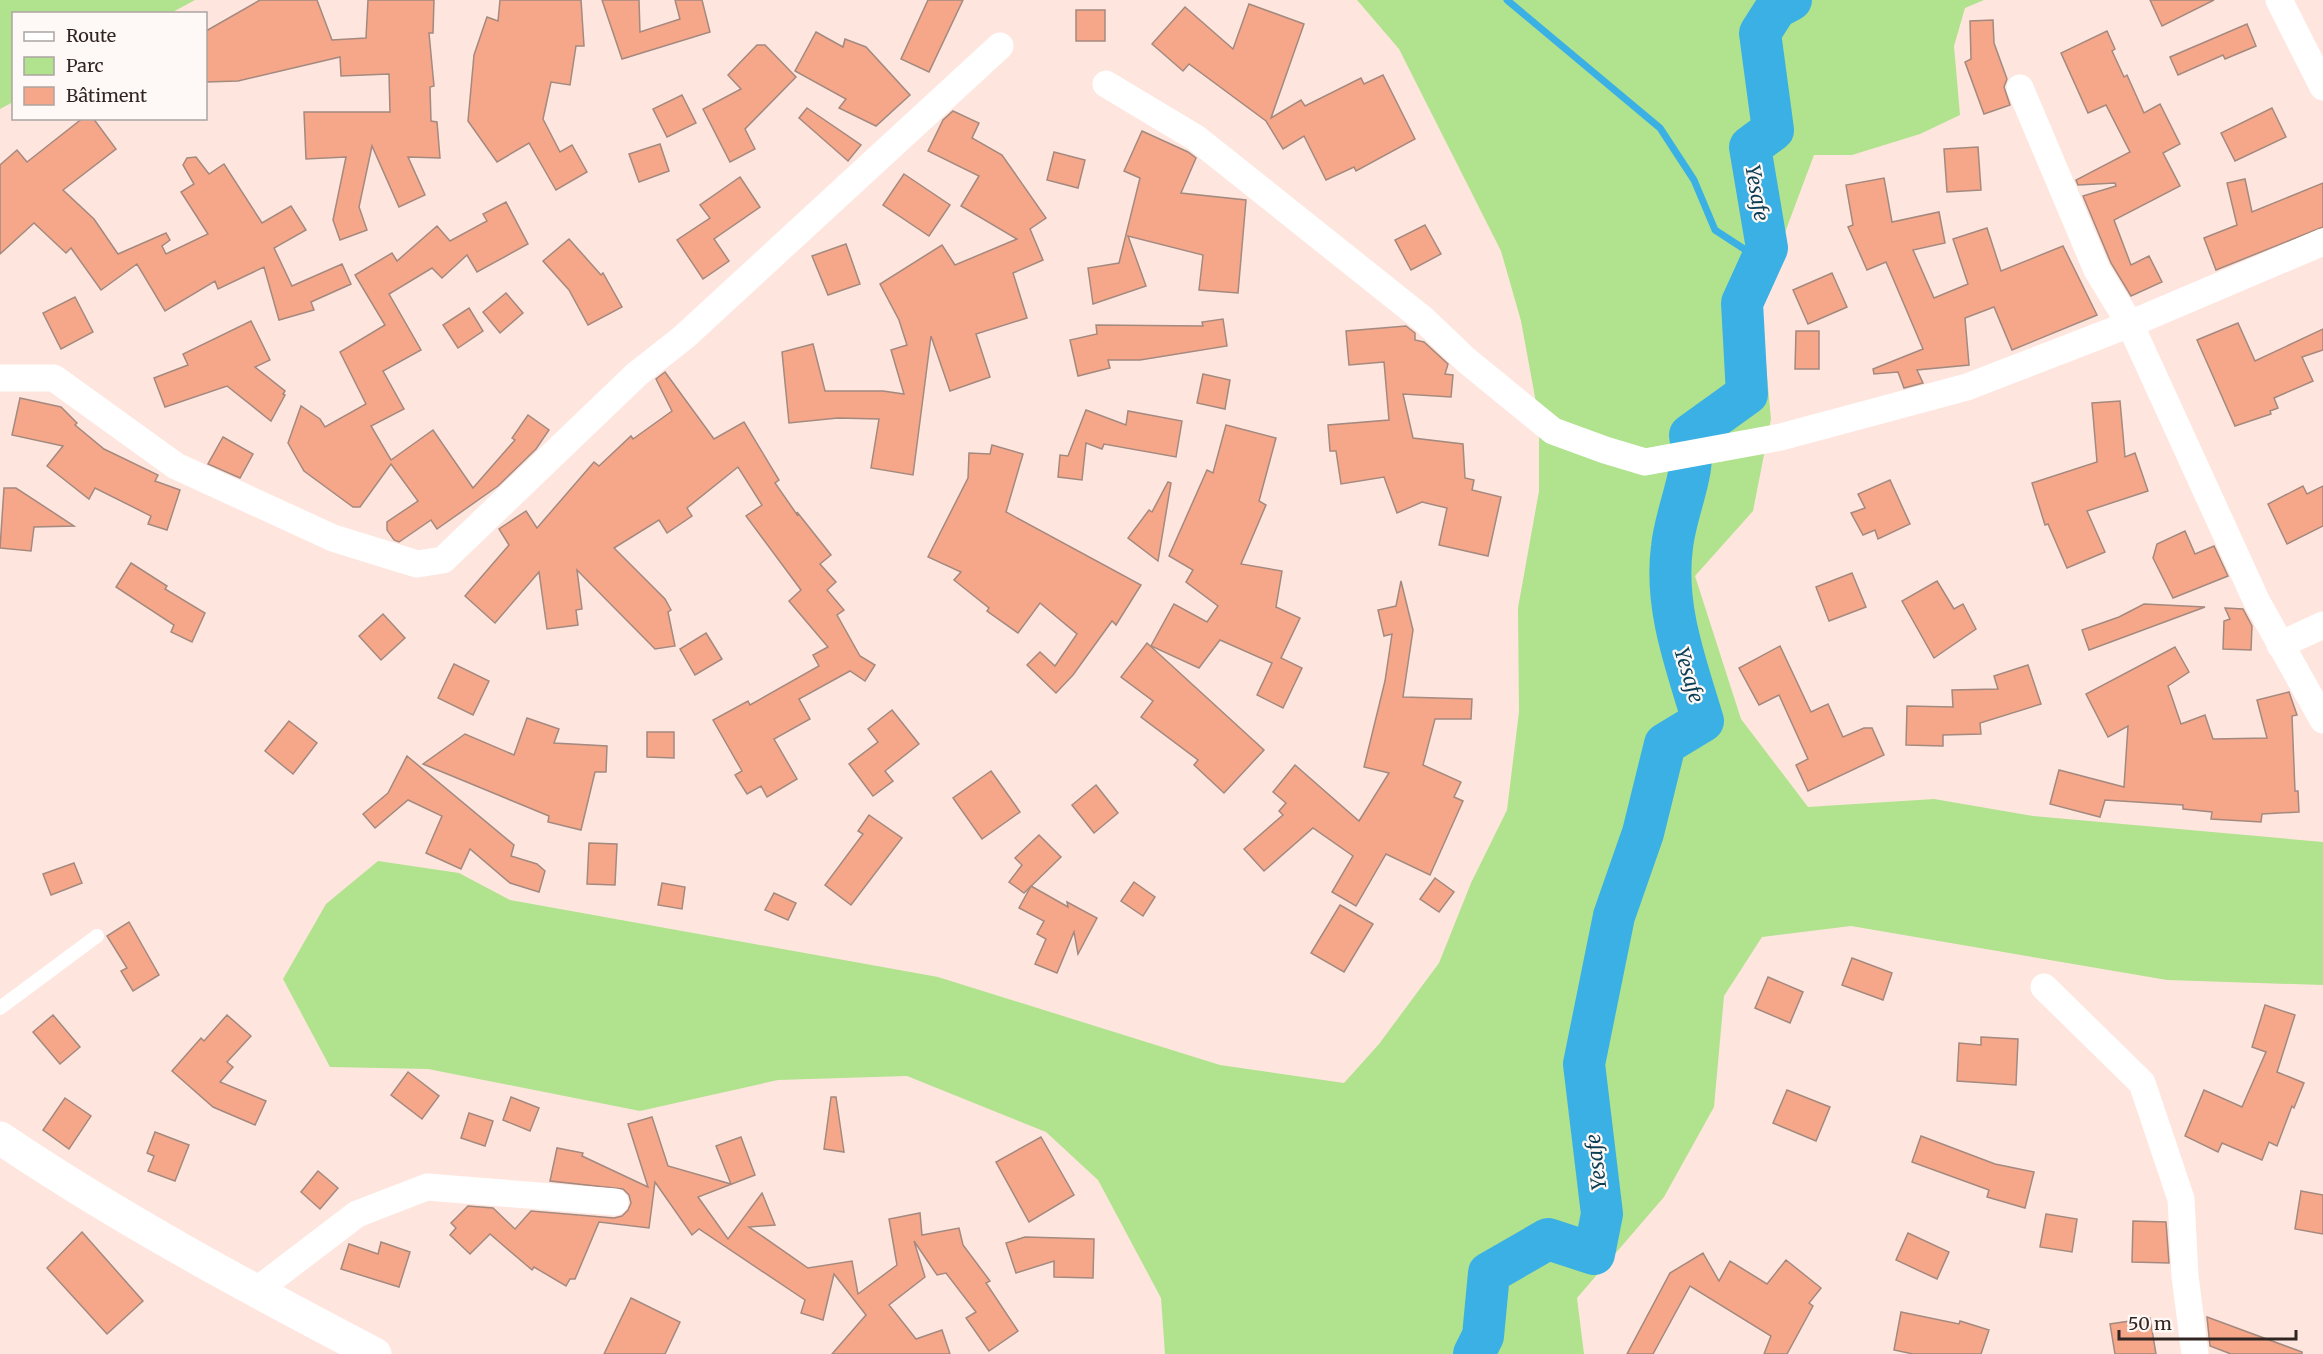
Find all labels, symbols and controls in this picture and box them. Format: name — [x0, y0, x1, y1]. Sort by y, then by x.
legend — [12, 12, 207, 120]
text: Route — [66, 24, 116, 47]
text: Parc — [66, 54, 104, 77]
text: Bâtiment — [66, 84, 147, 107]
water label: Yesafe — [1740, 163, 1775, 223]
water label: Yesafe — [1669, 644, 1710, 706]
water label: Yesafe — [1580, 1132, 1611, 1192]
scale bar — [2119, 1303, 2296, 1341]
text: 50 m — [2128, 1312, 2172, 1335]

